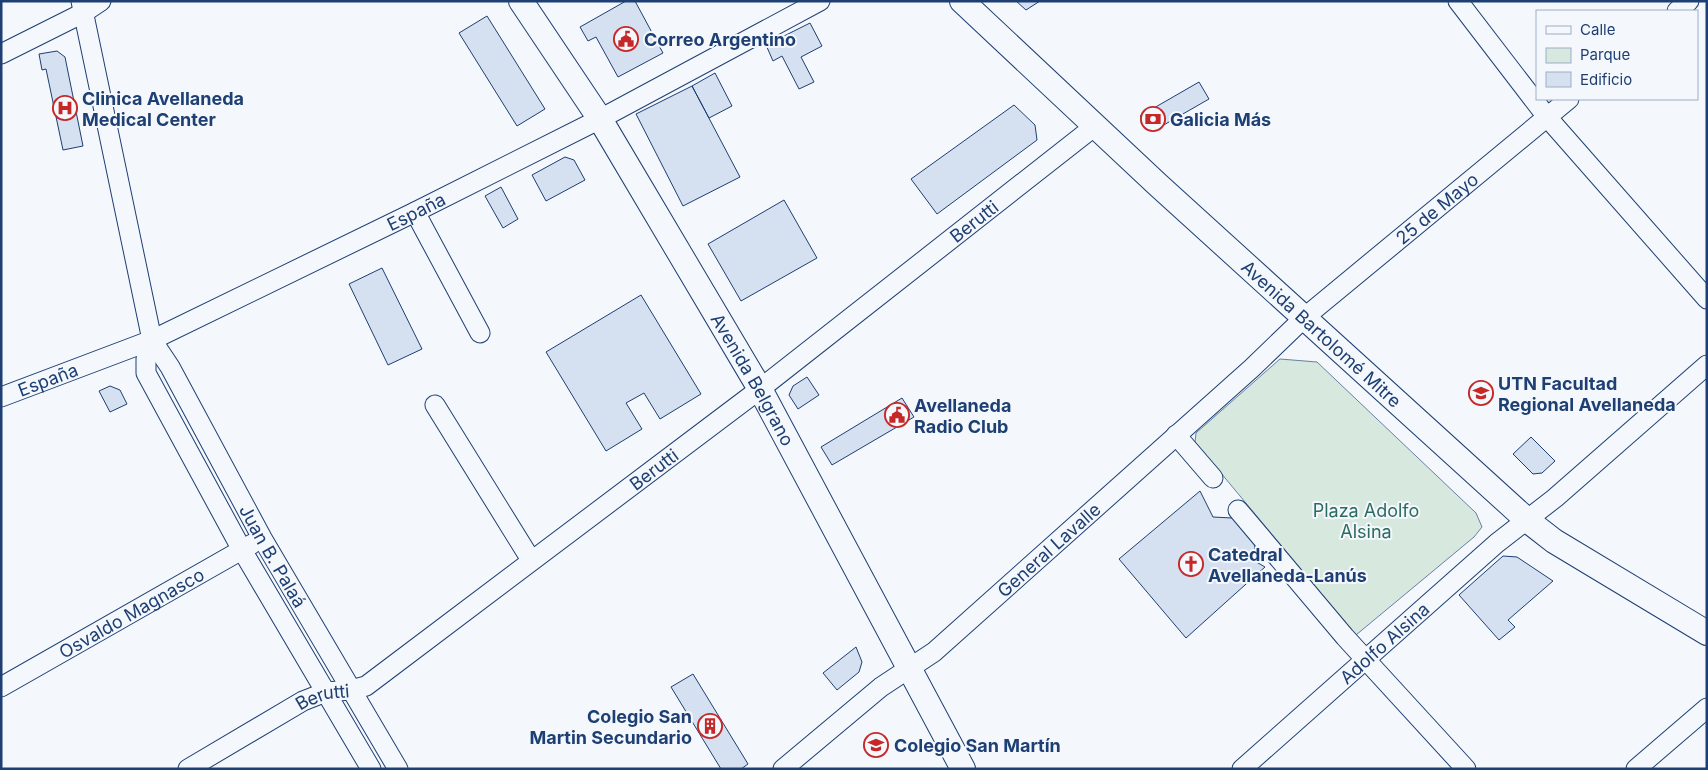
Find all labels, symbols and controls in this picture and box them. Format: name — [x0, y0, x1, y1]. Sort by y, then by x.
legend — [1536, 10, 1698, 100]
text: Calle — [1580, 20, 1615, 39]
public building icon: Correo Argentino — [613, 26, 639, 52]
place label: Correo Argentino — [644, 29, 796, 50]
text: Parque — [1580, 45, 1630, 64]
text: Edificio — [1580, 70, 1632, 89]
place label: Clinica Avellaneda Medical Center — [82, 88, 244, 130]
hospital icon: Clinica Avellaneda Medical Center — [52, 95, 78, 121]
bank icon: Galicia Más — [1140, 106, 1166, 132]
place label: Galicia Más — [1170, 109, 1271, 130]
street label: 25 de Mayo — [1391, 168, 1482, 248]
street label: España — [383, 188, 449, 235]
street label: Berutti — [945, 196, 1002, 247]
street label: Avenida Bartolomé Mitre — [1238, 256, 1406, 411]
street label: Avenida Belgrano — [707, 309, 799, 449]
street label: España — [15, 358, 81, 400]
place label: UTN Facultad Regional Avellaneda — [1498, 373, 1676, 415]
school or university icon: UTN Facultad Regional Avellaneda — [1468, 380, 1494, 406]
place label: Avellaneda Radio Club — [914, 395, 1011, 437]
public building icon: Avellaneda Radio Club — [884, 402, 910, 428]
street label: Berutti — [625, 444, 682, 494]
street label: General Lavalle — [993, 498, 1104, 601]
park label: Plaza Adolfo Alsina — [1313, 500, 1419, 542]
street label: Juan B. Palaá — [235, 501, 311, 611]
place label: Catedral Avellaneda-Lanús — [1208, 544, 1367, 586]
church icon: Catedral Avellaneda-Lanús — [1178, 551, 1204, 577]
street label: Osvaldo Magnasco — [55, 563, 208, 662]
street label: Adolfo Alsina — [1335, 598, 1433, 688]
street label: Berutti — [291, 680, 350, 714]
place label: Colegio San Martin Secundario — [529, 706, 692, 748]
building icon: Colegio San Martin Secundario — [697, 713, 723, 739]
school or university icon: Colegio San Martín — [863, 732, 889, 758]
place label: Colegio San Martín — [894, 735, 1061, 756]

